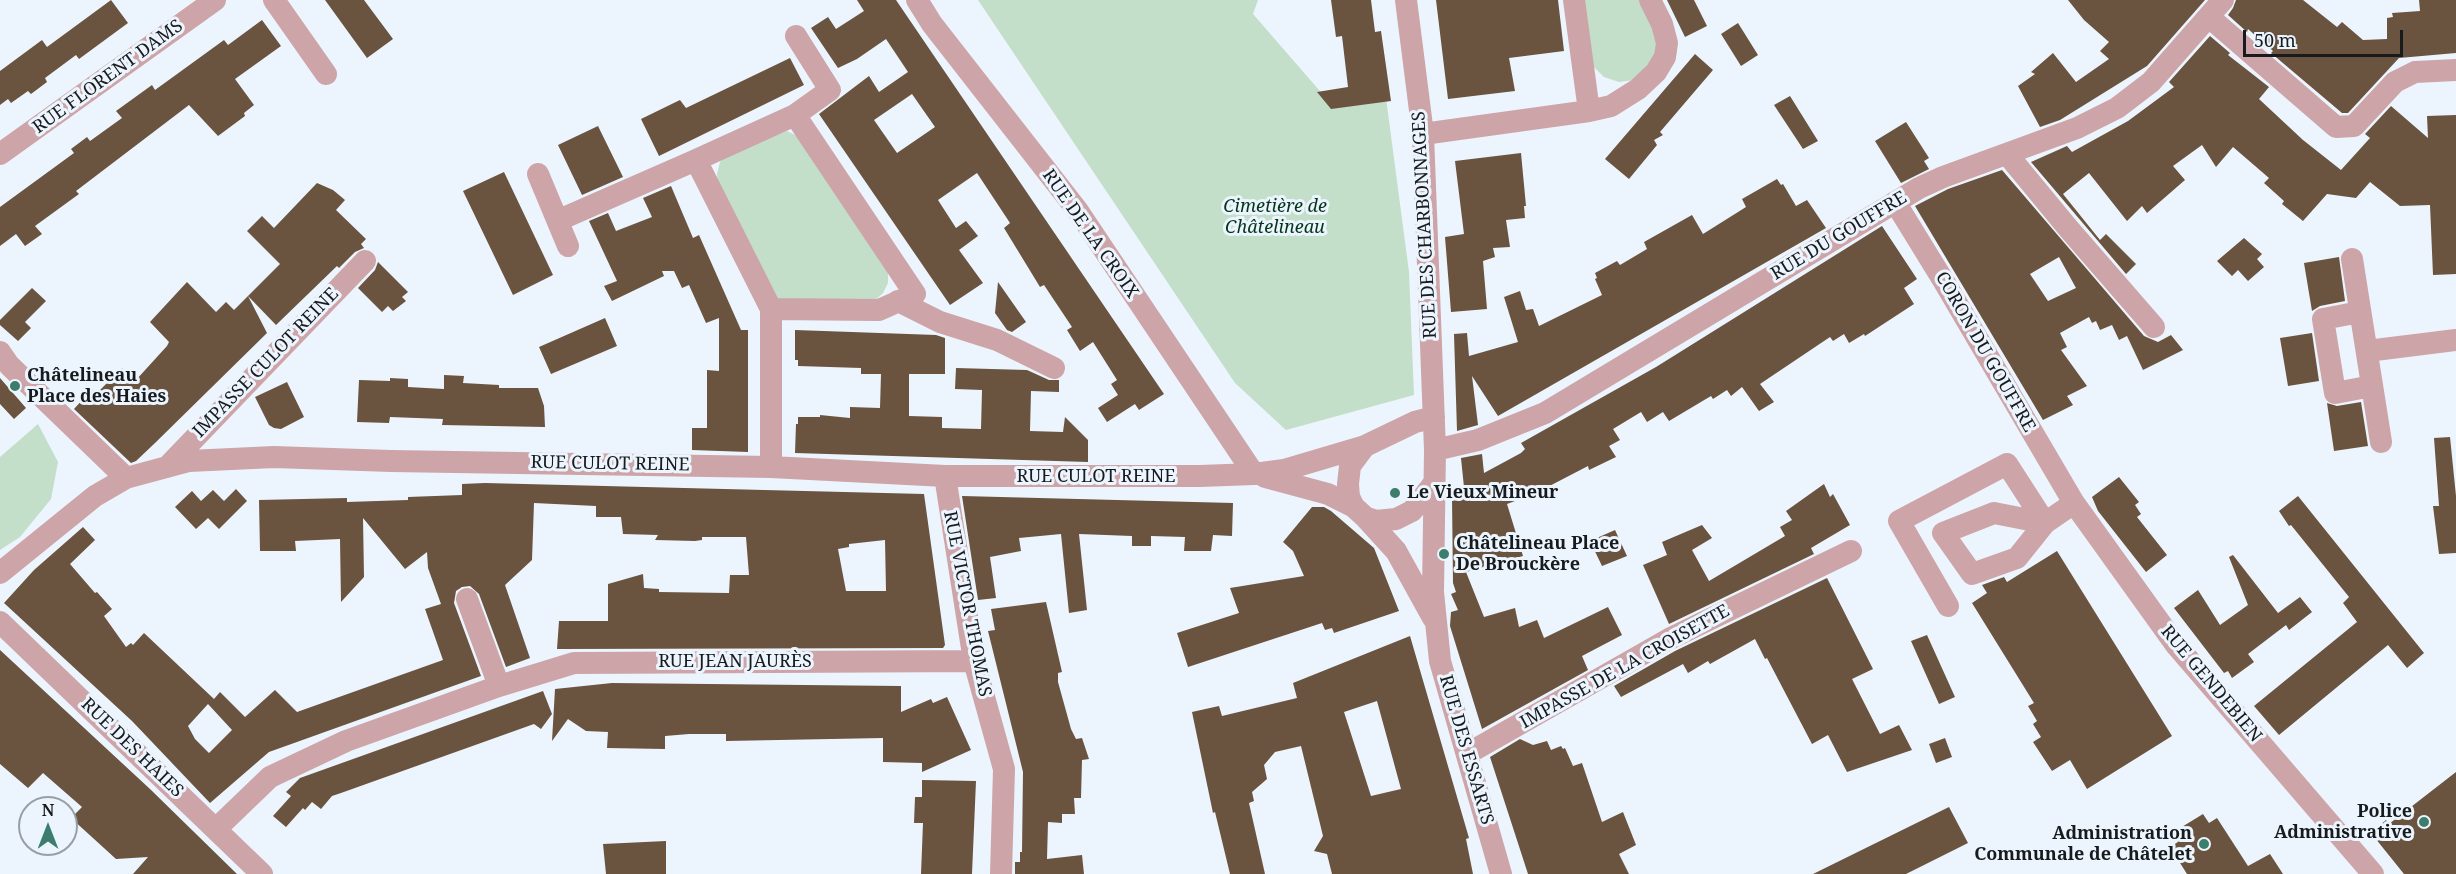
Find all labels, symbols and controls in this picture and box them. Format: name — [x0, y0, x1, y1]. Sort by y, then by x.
street label: RUE FLORENT DAMS — [29, 15, 187, 139]
scale bar — [2246, 18, 2406, 56]
text: 50 m — [2254, 28, 2296, 52]
street label: RUE DES CHARBONNAGES — [1408, 111, 1442, 339]
street label: RUE DE LA CROIX — [1037, 165, 1143, 303]
street label: RUE DU GOUFFRE — [1767, 187, 1911, 285]
park label: Cimetière de Châtelineau — [1223, 196, 1327, 238]
street label: CORON DU GOUFFRE — [1930, 268, 2040, 436]
street label: IMPASSE CULOT REINE — [189, 284, 343, 442]
place label: Châtelineau Place des Haies — [27, 365, 166, 407]
marker: Châtelineau Place des Haies — [8, 379, 22, 393]
street label: RUE CULOT REINE — [530, 452, 690, 476]
street label: RUE CULOT REINE — [1017, 466, 1175, 488]
place label: Le Vieux Mineur — [1407, 482, 1558, 504]
marker: Le Vieux Mineur — [1388, 486, 1402, 500]
street label: RUE VICTOR THOMAS — [938, 509, 996, 699]
place label: Châtelineau Place De Brouckère — [1456, 533, 1619, 576]
marker: Châtelineau Place De Brouckère — [1437, 547, 1451, 561]
street label: IMPASSE DE LA CROISETTE — [1517, 600, 1733, 734]
street label: RUE GENDEBIEN — [2156, 621, 2266, 747]
street label: RUE JEAN JAURÈS — [658, 651, 812, 673]
street label: RUE DES ESSARTS — [1434, 673, 1498, 827]
street label: RUE DES HAIES — [76, 694, 188, 802]
north arrow — [18, 796, 78, 856]
text: N — [42, 799, 54, 821]
place label: Police Administrative — [2274, 801, 2412, 844]
marker: Police Administrative — [2417, 815, 2431, 829]
place label: Administration Communale de Châtelet — [1974, 823, 2192, 866]
marker: Administration Communale de Châtelet — [2197, 837, 2211, 851]

